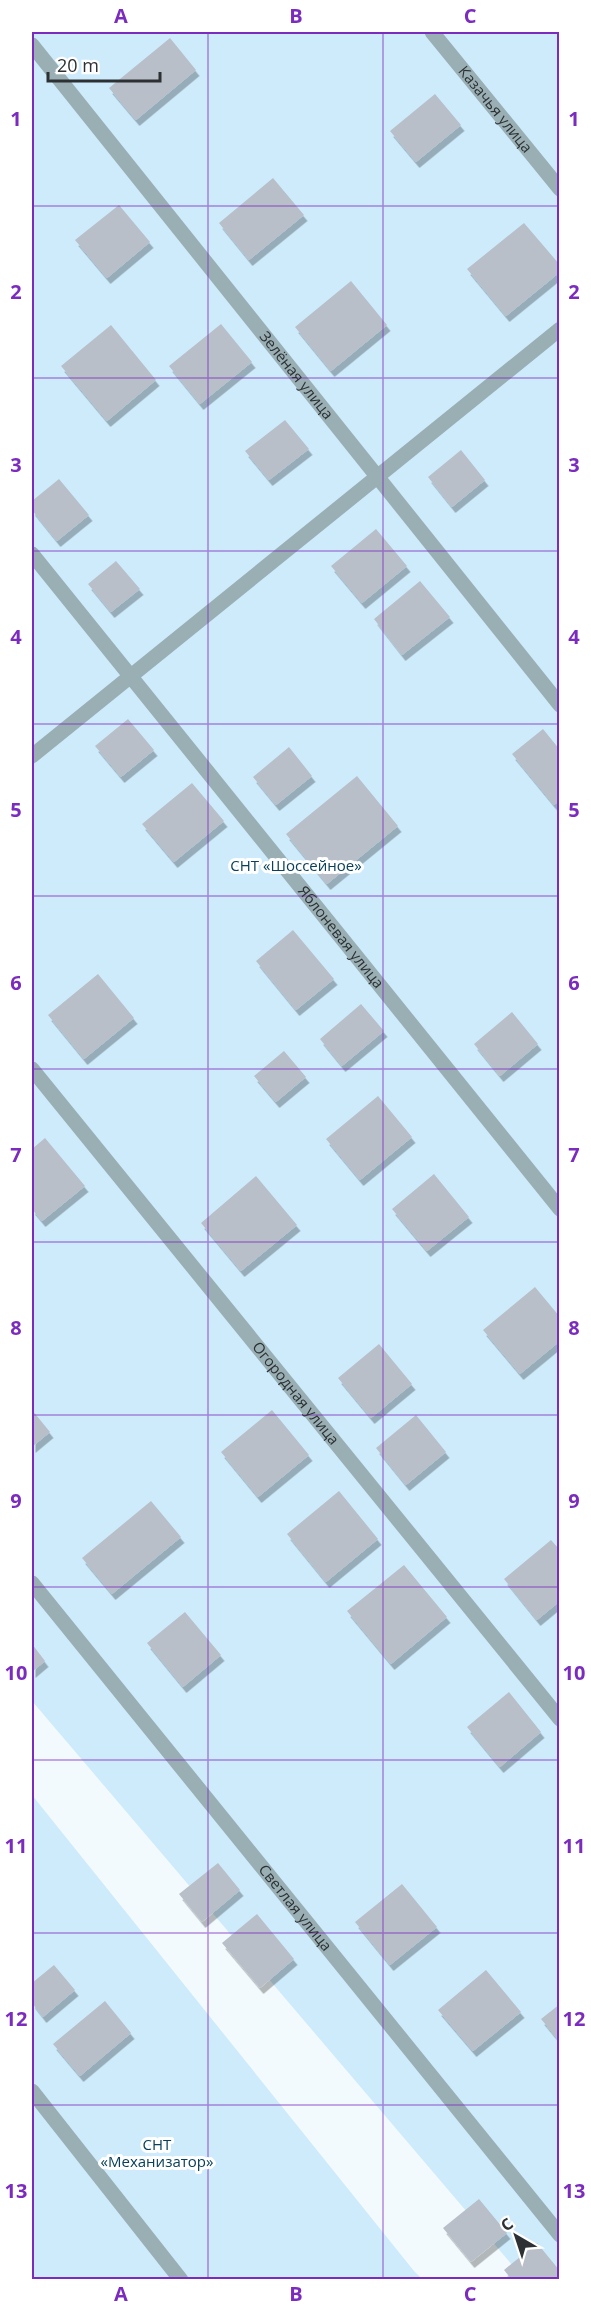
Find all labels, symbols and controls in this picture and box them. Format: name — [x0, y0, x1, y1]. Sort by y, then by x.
text: A — [114, 2, 128, 29]
text: B — [289, 2, 303, 29]
text: C — [464, 2, 477, 29]
scale bar — [48, 45, 160, 83]
text: 20 m — [57, 53, 99, 77]
street label: Казачья улица — [455, 61, 537, 157]
text: 1 — [10, 105, 22, 132]
text: 1 — [568, 105, 580, 132]
text: 2 — [10, 278, 22, 305]
text: 2 — [568, 278, 580, 305]
street label: Зелёная улица — [256, 326, 338, 423]
text: 3 — [10, 451, 22, 478]
text: 3 — [568, 451, 580, 478]
text: 4 — [10, 623, 22, 650]
text: 4 — [568, 623, 580, 650]
text: 5 — [10, 796, 22, 823]
text: 5 — [568, 796, 580, 823]
park label: СНТ «Шоссейное» — [230, 855, 362, 875]
street label: Яблоневая улица — [294, 881, 389, 992]
text: 6 — [10, 969, 22, 996]
text: 6 — [568, 969, 580, 996]
text: 7 — [10, 1141, 22, 1168]
text: 7 — [568, 1141, 580, 1168]
text: 8 — [10, 1314, 22, 1341]
text: 8 — [568, 1314, 580, 1341]
street label: Огородная улица — [248, 1337, 344, 1449]
text: 9 — [10, 1487, 22, 1514]
text: 9 — [568, 1487, 580, 1514]
text: 10 — [5, 1659, 27, 1686]
text: 10 — [563, 1659, 585, 1686]
text: 11 — [5, 1832, 27, 1859]
text: 11 — [563, 1832, 585, 1859]
street label: Светлая улица — [255, 1860, 337, 1955]
text: 12 — [5, 2005, 27, 2032]
text: 12 — [563, 2005, 585, 2032]
park label: СНТ «Механизатор» — [101, 2134, 213, 2171]
text: 13 — [5, 2177, 27, 2204]
text: 13 — [563, 2177, 585, 2204]
north arrow — [486, 2206, 546, 2266]
text: С — [496, 2213, 517, 2236]
text: A — [114, 2280, 128, 2307]
text: B — [289, 2280, 303, 2307]
text: C — [464, 2280, 477, 2307]

